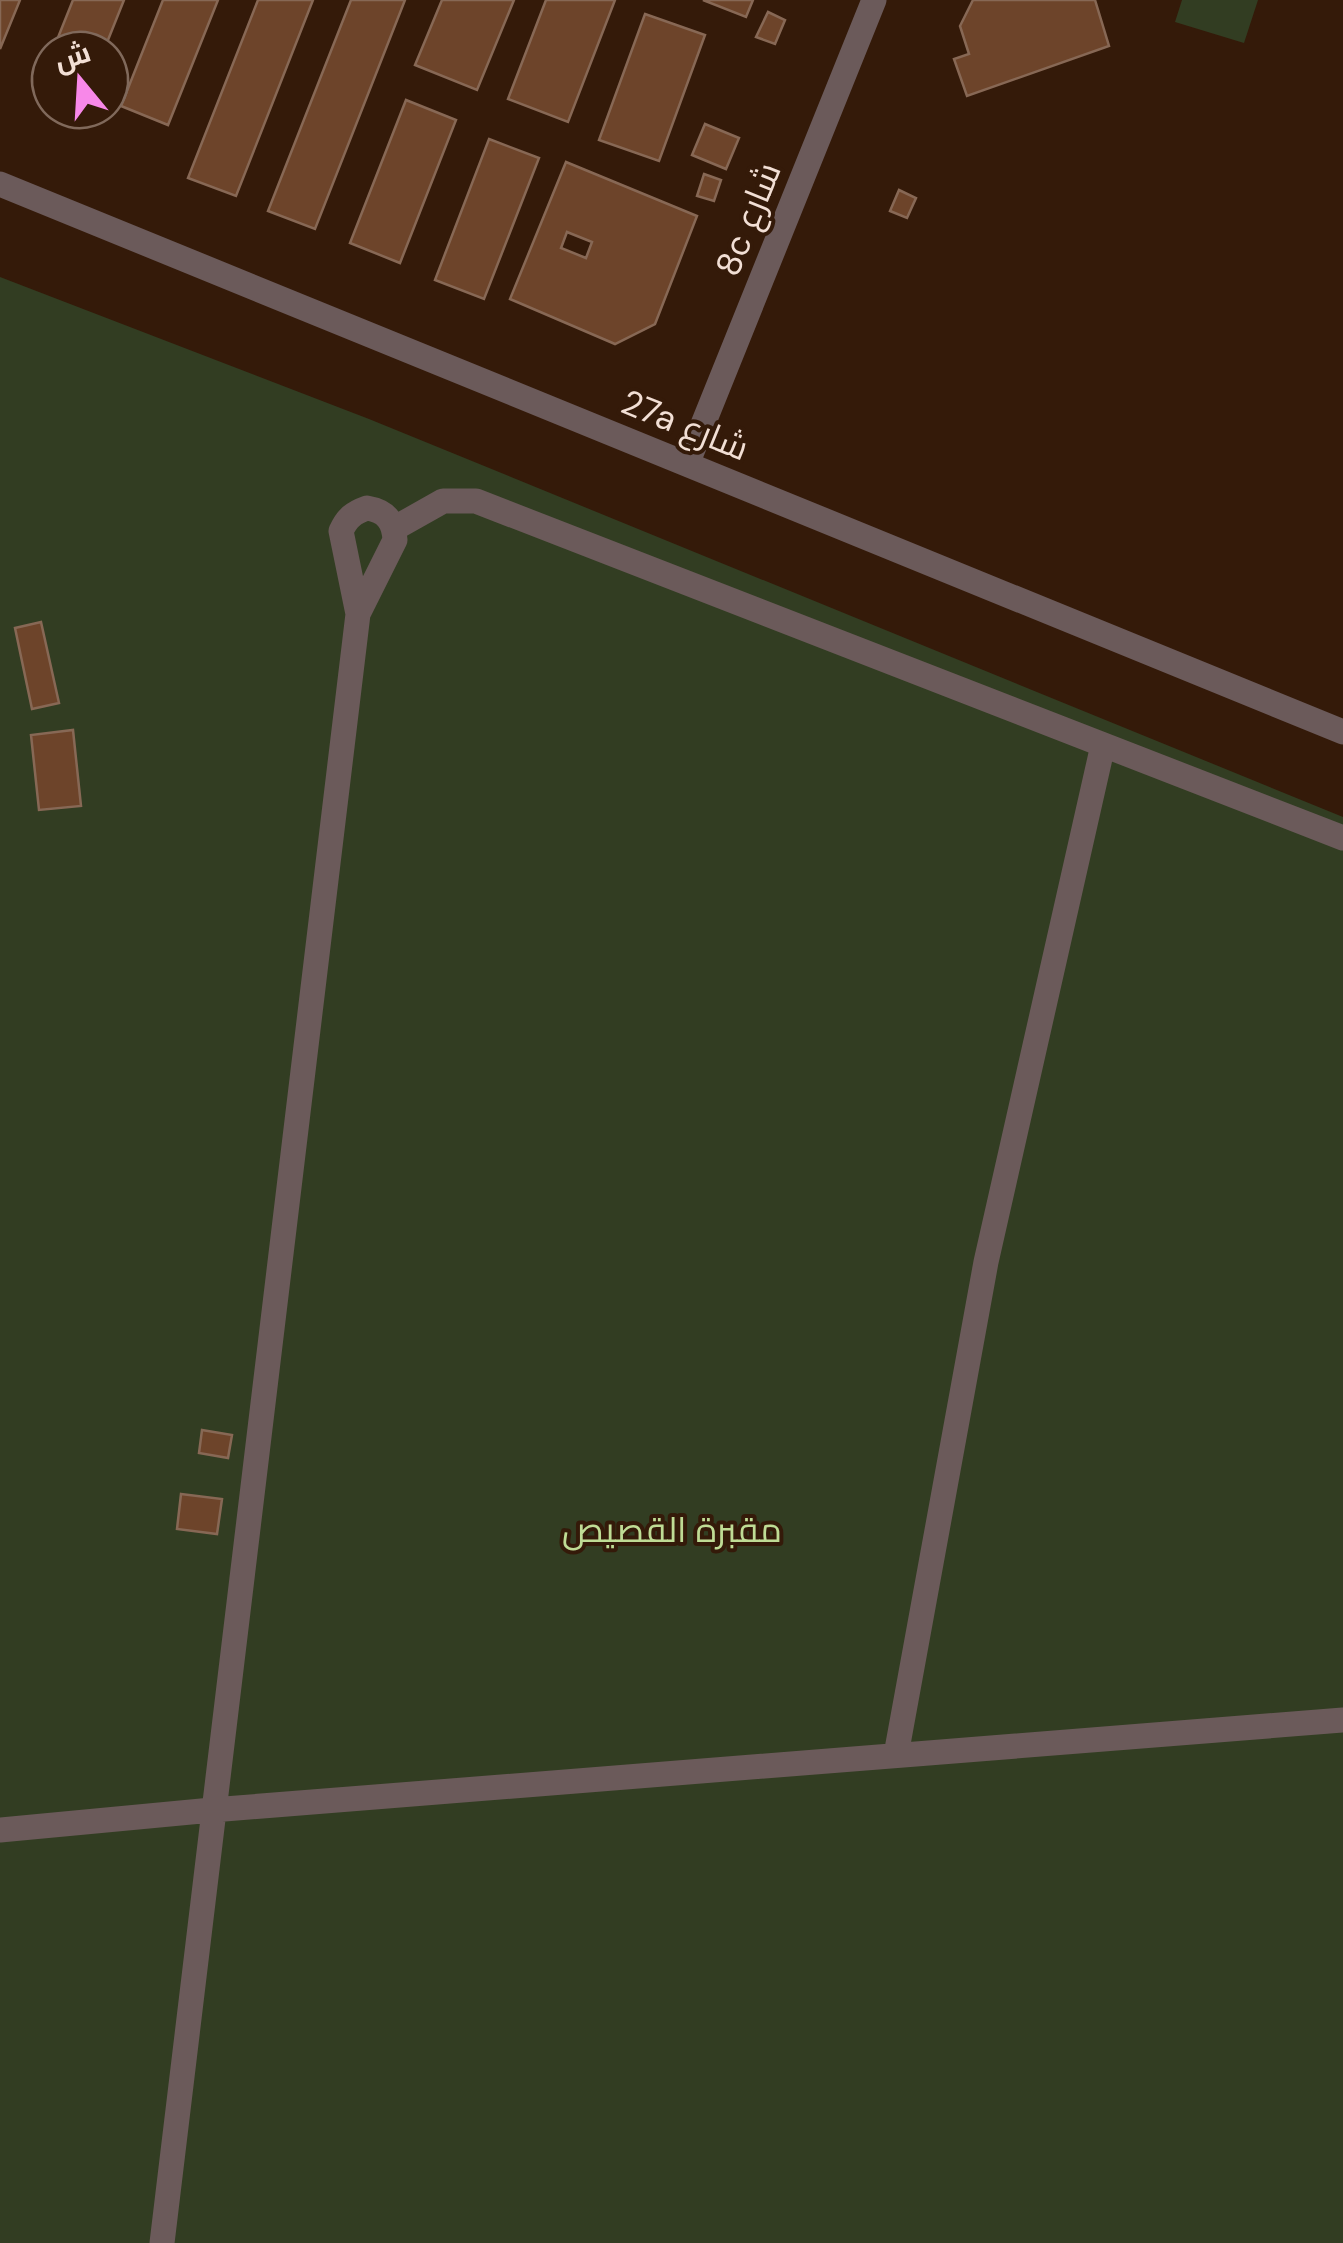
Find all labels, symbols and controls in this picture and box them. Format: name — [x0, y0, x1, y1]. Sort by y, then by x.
north arrow — [30, 30, 130, 130]
text: ش — [50, 34, 95, 80]
street label: 8c شارع — [704, 155, 792, 283]
street label: 27a شارع — [615, 379, 755, 471]
park label: مقبرة القصيص — [562, 1507, 782, 1553]

